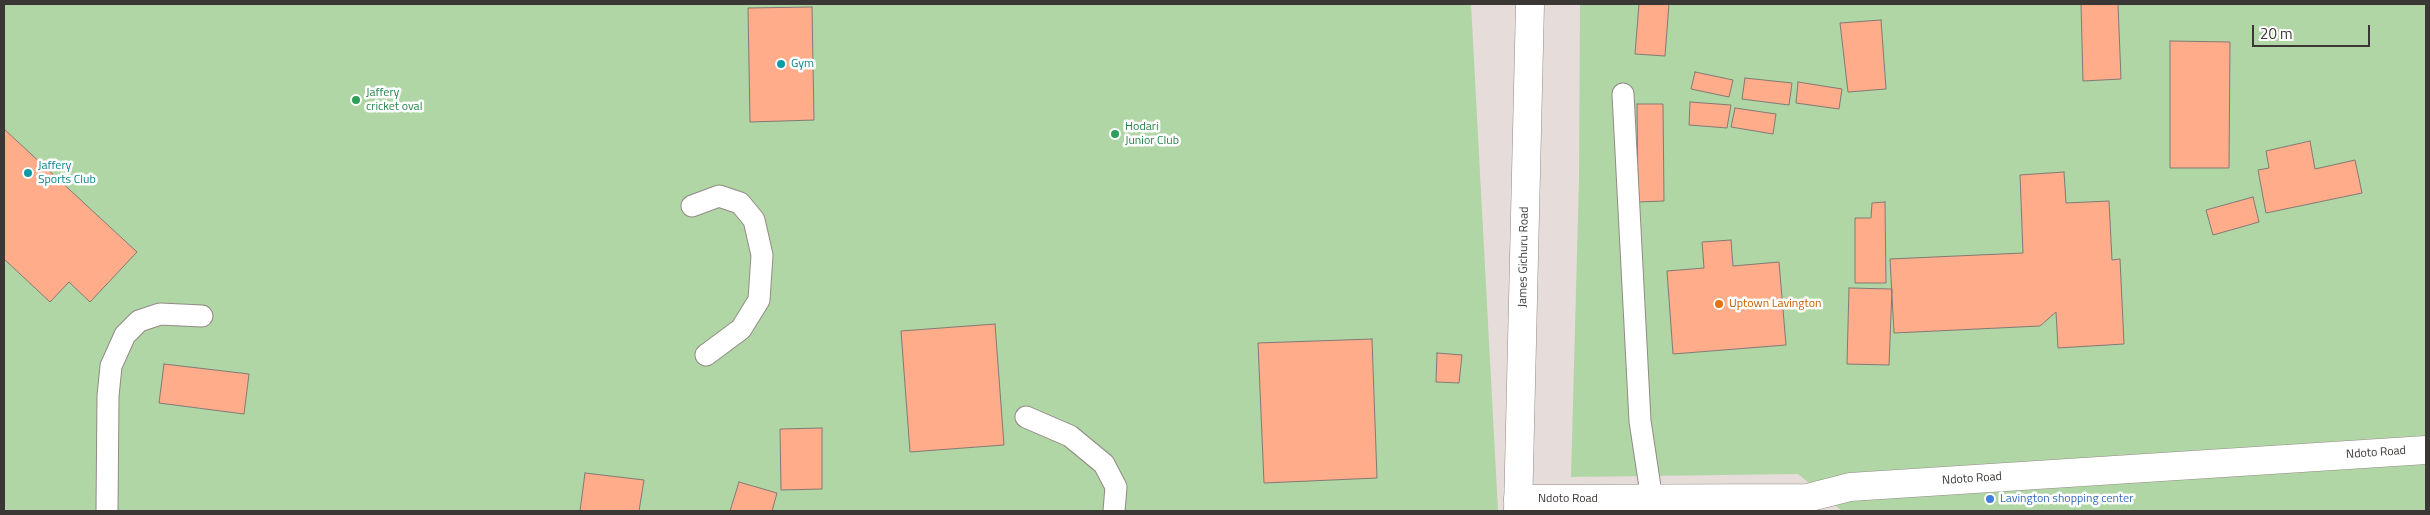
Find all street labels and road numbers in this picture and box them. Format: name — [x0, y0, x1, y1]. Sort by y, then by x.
street label: James Gichuru Road — [1516, 206, 1532, 308]
street label: Ndoto Road — [2346, 444, 2406, 462]
street label: Ndoto Road — [1942, 470, 2002, 488]
street label: Ndoto Road — [1538, 492, 1598, 506]

